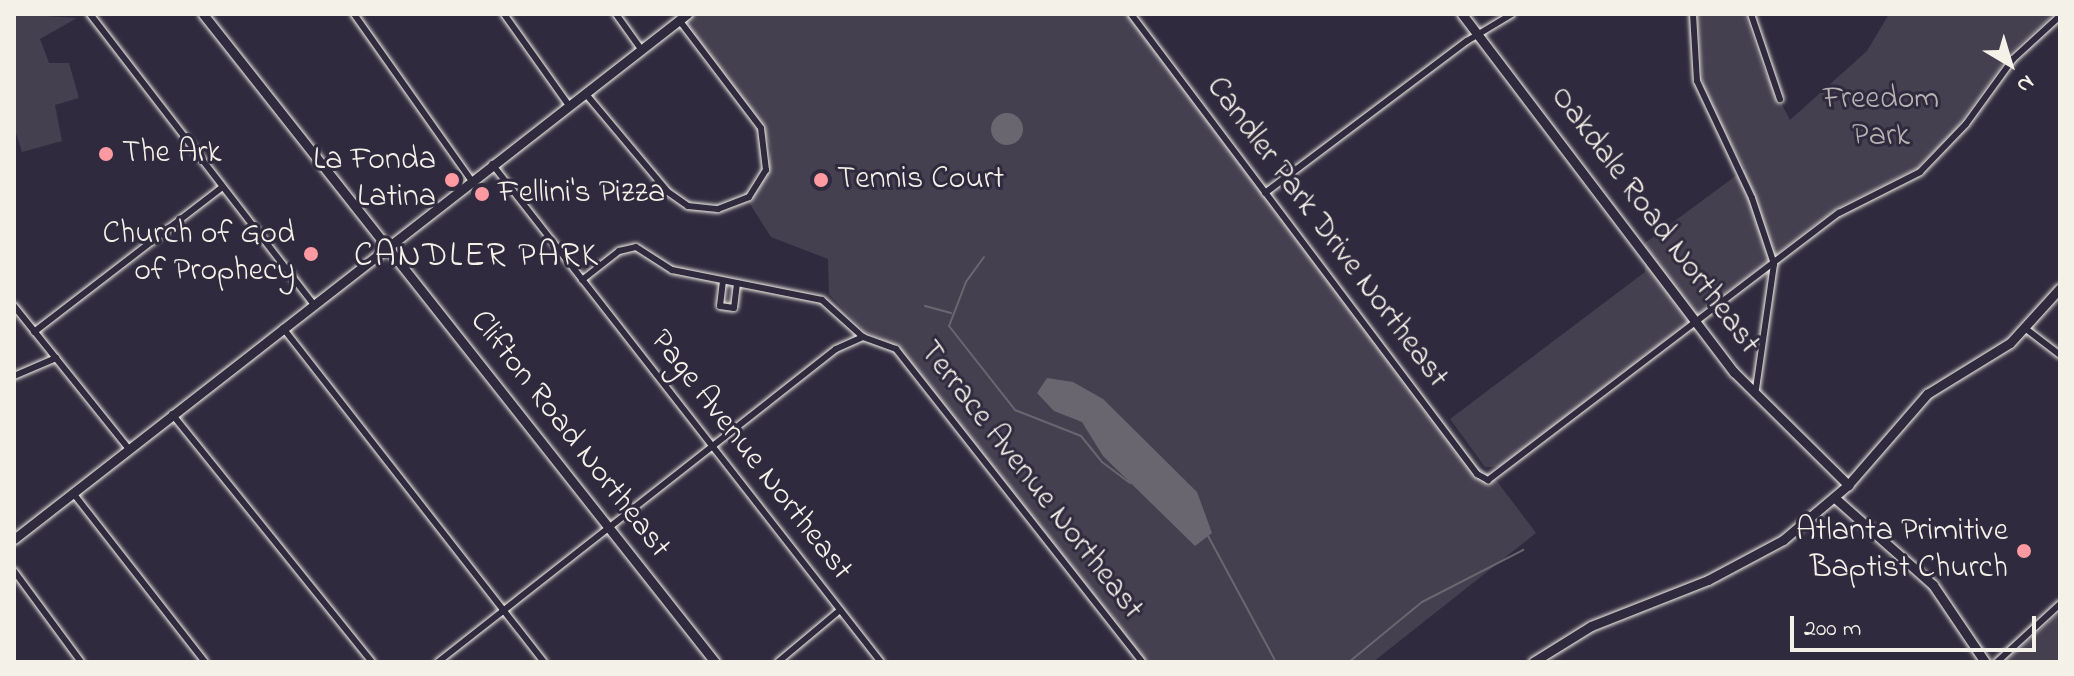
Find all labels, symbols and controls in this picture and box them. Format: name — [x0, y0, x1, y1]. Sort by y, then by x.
north arrow — [1970, 24, 2050, 104]
text: N — [2009, 66, 2040, 100]
street label: Candler Park Drive Northeast — [1196, 70, 1456, 396]
street label: Oakdale Road Northeast — [1541, 79, 1767, 363]
park label: Freedom Park — [1823, 82, 1939, 157]
place label: The Ark — [122, 135, 222, 173]
place label: La Fonda Latina — [313, 143, 436, 218]
marker: The Ark — [97, 145, 115, 163]
place label: Tennis Court — [837, 161, 1004, 199]
marker: La Fonda Latina — [443, 171, 461, 189]
marker: Tennis Court — [812, 171, 830, 189]
place label: Fellini's Pizza — [498, 175, 665, 213]
marker: Fellini's Pizza — [473, 185, 491, 203]
place label: Church of God of Prophecy — [103, 217, 295, 292]
district label: CANDLER PARK — [354, 238, 600, 278]
marker: Church of God of Prophecy — [302, 245, 320, 263]
street label: Clifton Road Northeast — [460, 303, 678, 567]
street label: Page Avenue Northeast — [640, 323, 860, 589]
street label: Terrace Avenue Northeast — [909, 334, 1151, 628]
place label: Atlanta Primitive Baptist Church — [1796, 514, 2008, 589]
marker: Atlanta Primitive Baptist Church — [2015, 542, 2033, 560]
scale bar — [1794, 600, 2040, 650]
text: 200 m — [1804, 612, 1861, 647]

